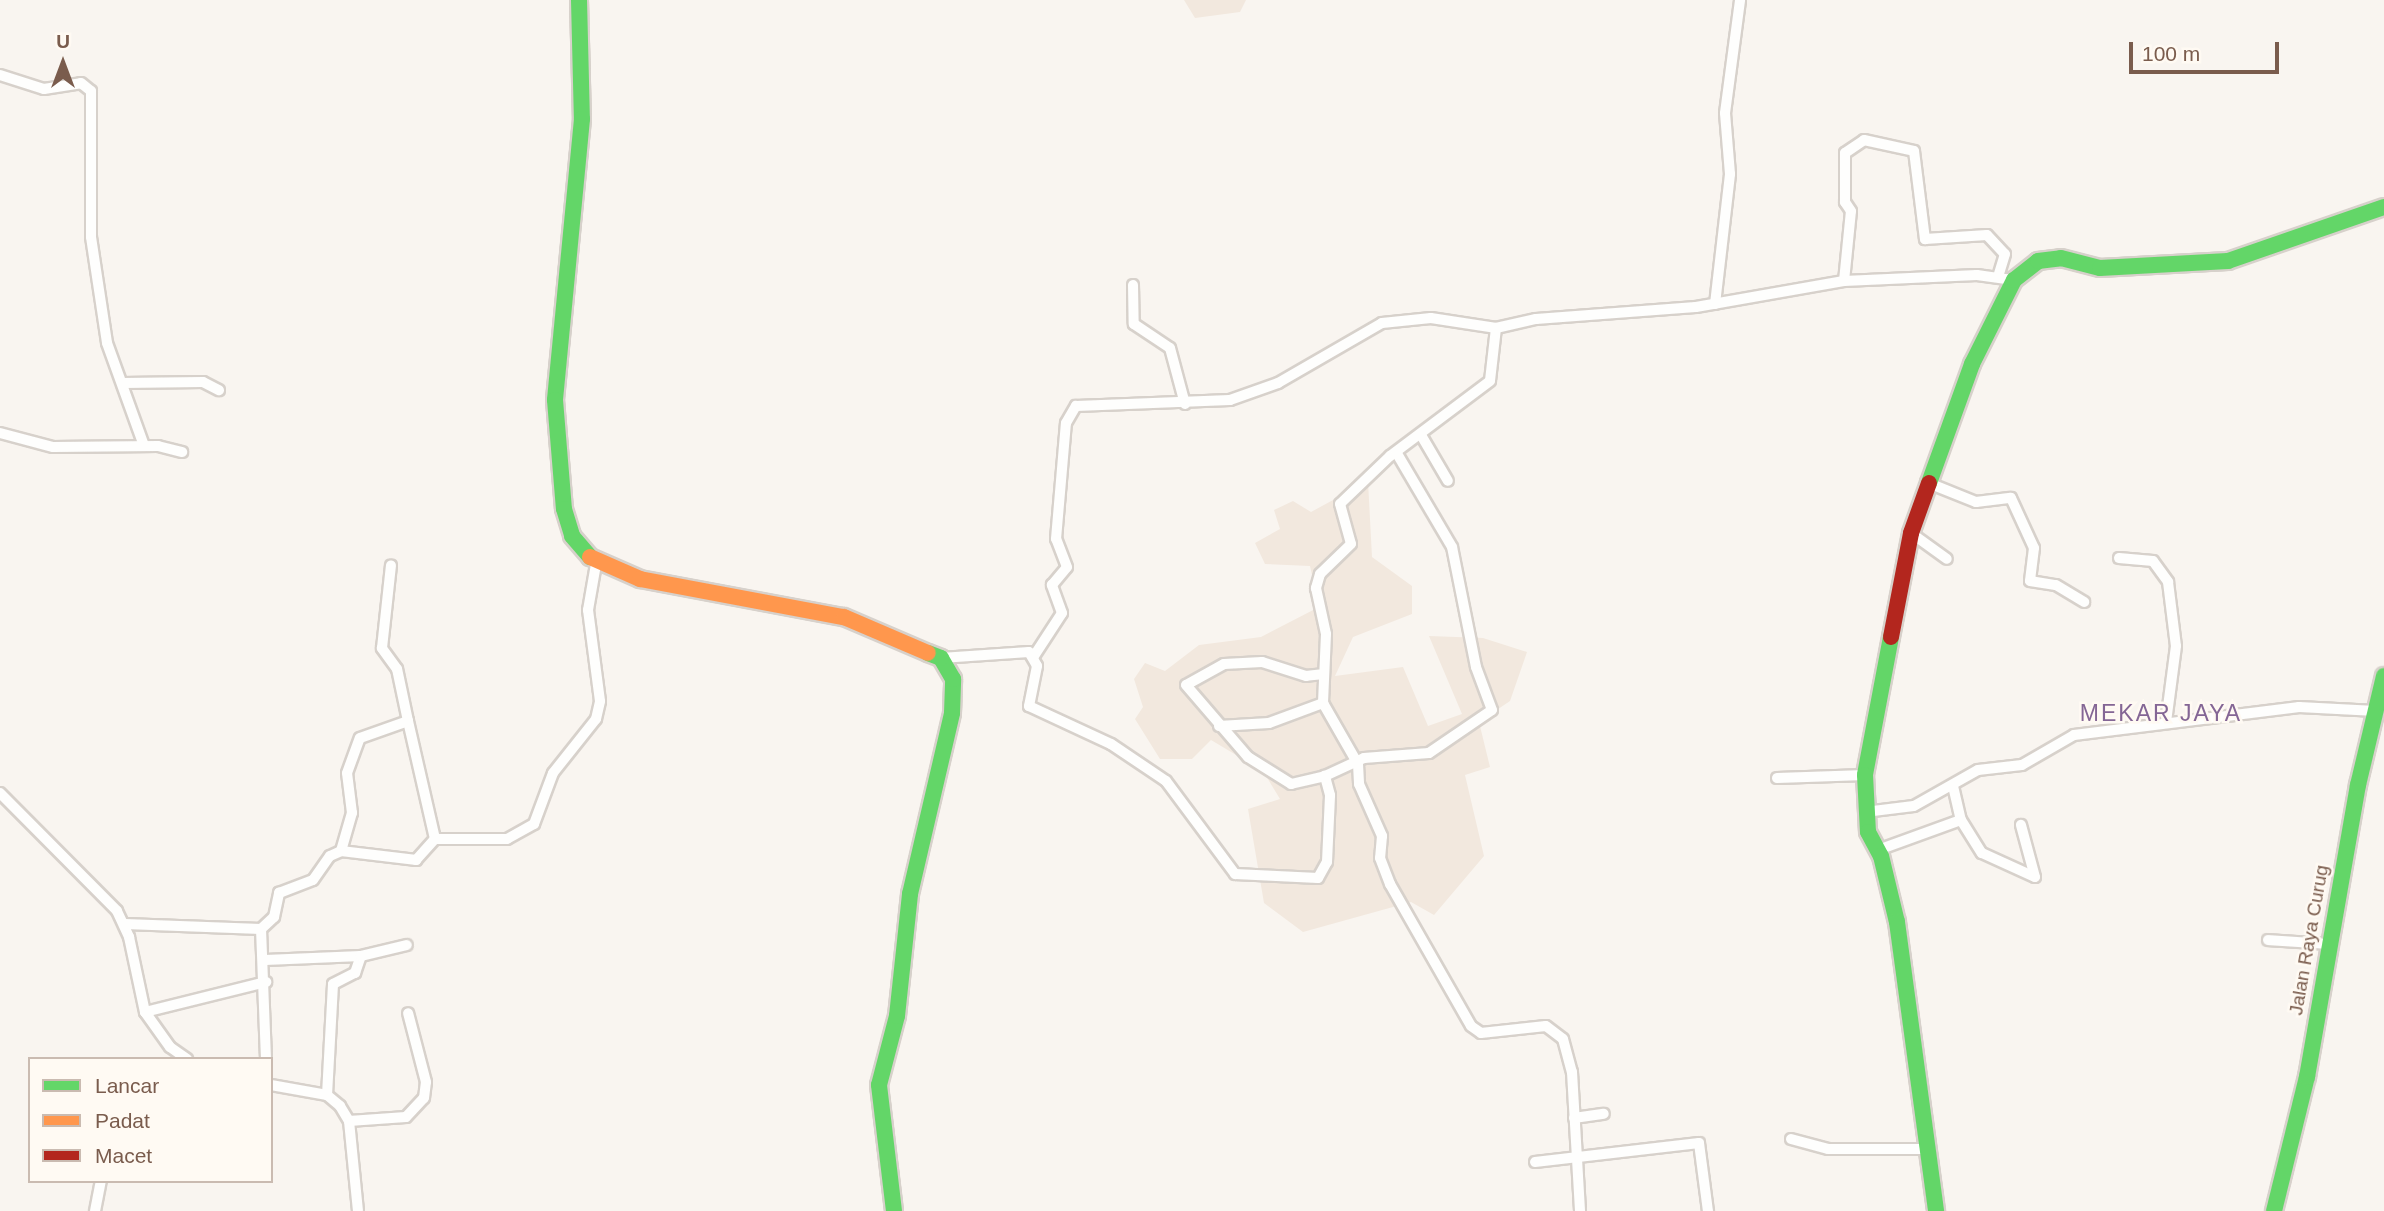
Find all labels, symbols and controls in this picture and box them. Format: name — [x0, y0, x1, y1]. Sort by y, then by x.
north arrow — [28, 28, 98, 98]
scale bar — [2132, 28, 2282, 72]
text: U — [56, 31, 70, 52]
text: 100 m — [2142, 42, 2200, 65]
district label: MEKAR JAYA — [2081, 699, 2241, 727]
street label: Jalan Raya Curug — [2285, 863, 2333, 1017]
legend — [28, 1057, 273, 1183]
text: Lancar — [95, 1074, 159, 1097]
text: Padat — [95, 1109, 150, 1132]
text: Macet — [95, 1144, 152, 1167]

